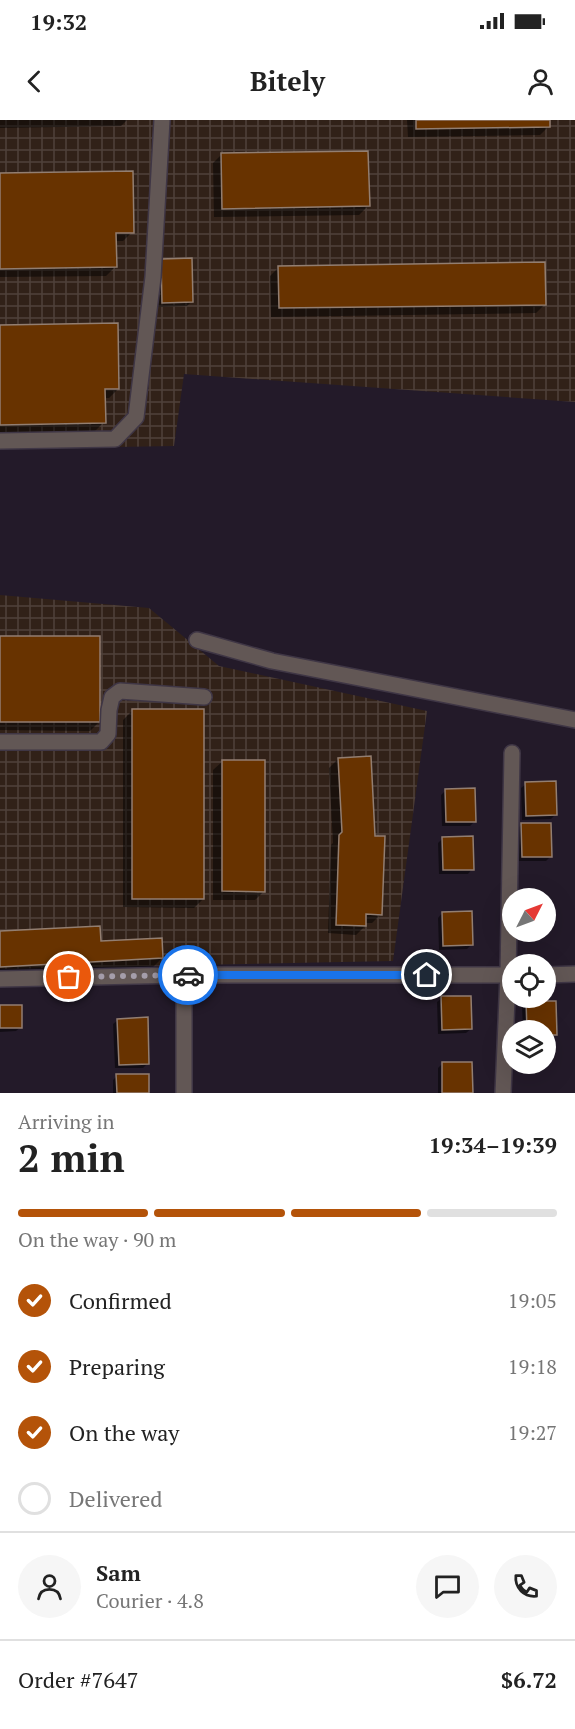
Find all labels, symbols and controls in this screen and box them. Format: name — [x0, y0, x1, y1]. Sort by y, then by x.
text: 19:32 — [30, 7, 87, 36]
text: Bitely — [250, 63, 325, 99]
icon: back — [18, 65, 51, 98]
icon: person — [524, 65, 557, 98]
north arrow — [502, 888, 556, 942]
map controls — [502, 888, 556, 1074]
courier — [158, 945, 218, 1005]
pin — [401, 949, 452, 1000]
pin — [43, 951, 94, 1002]
button: locate — [502, 954, 556, 1008]
icon: home — [410, 958, 443, 991]
icon: car — [172, 959, 205, 992]
icon: bag — [52, 960, 85, 993]
button: layers — [502, 1020, 556, 1074]
text: Arriving in — [18, 1108, 114, 1135]
text: 19:34–19:39 — [429, 1130, 557, 1159]
text: 2 min — [18, 1131, 125, 1183]
text: On the way · 90 m — [18, 1226, 176, 1253]
icon: check — [18, 1284, 51, 1317]
text: Confirmed — [69, 1286, 172, 1315]
text: 19:05 — [508, 1287, 557, 1314]
icon: check — [18, 1350, 51, 1383]
text: Preparing — [69, 1352, 165, 1381]
text: 19:18 — [508, 1353, 557, 1380]
icon: check — [18, 1416, 51, 1449]
text: On the way — [69, 1418, 179, 1447]
text: 19:27 — [508, 1419, 557, 1446]
text: Delivered — [69, 1484, 162, 1513]
button: person — [18, 1555, 81, 1618]
button: chat — [416, 1555, 479, 1618]
button: phone — [494, 1555, 557, 1618]
text: Sam — [96, 1558, 141, 1587]
text: Courier · 4.8 — [96, 1587, 204, 1614]
text: Order #7647 — [18, 1665, 138, 1694]
text: $6.72 — [501, 1665, 557, 1694]

